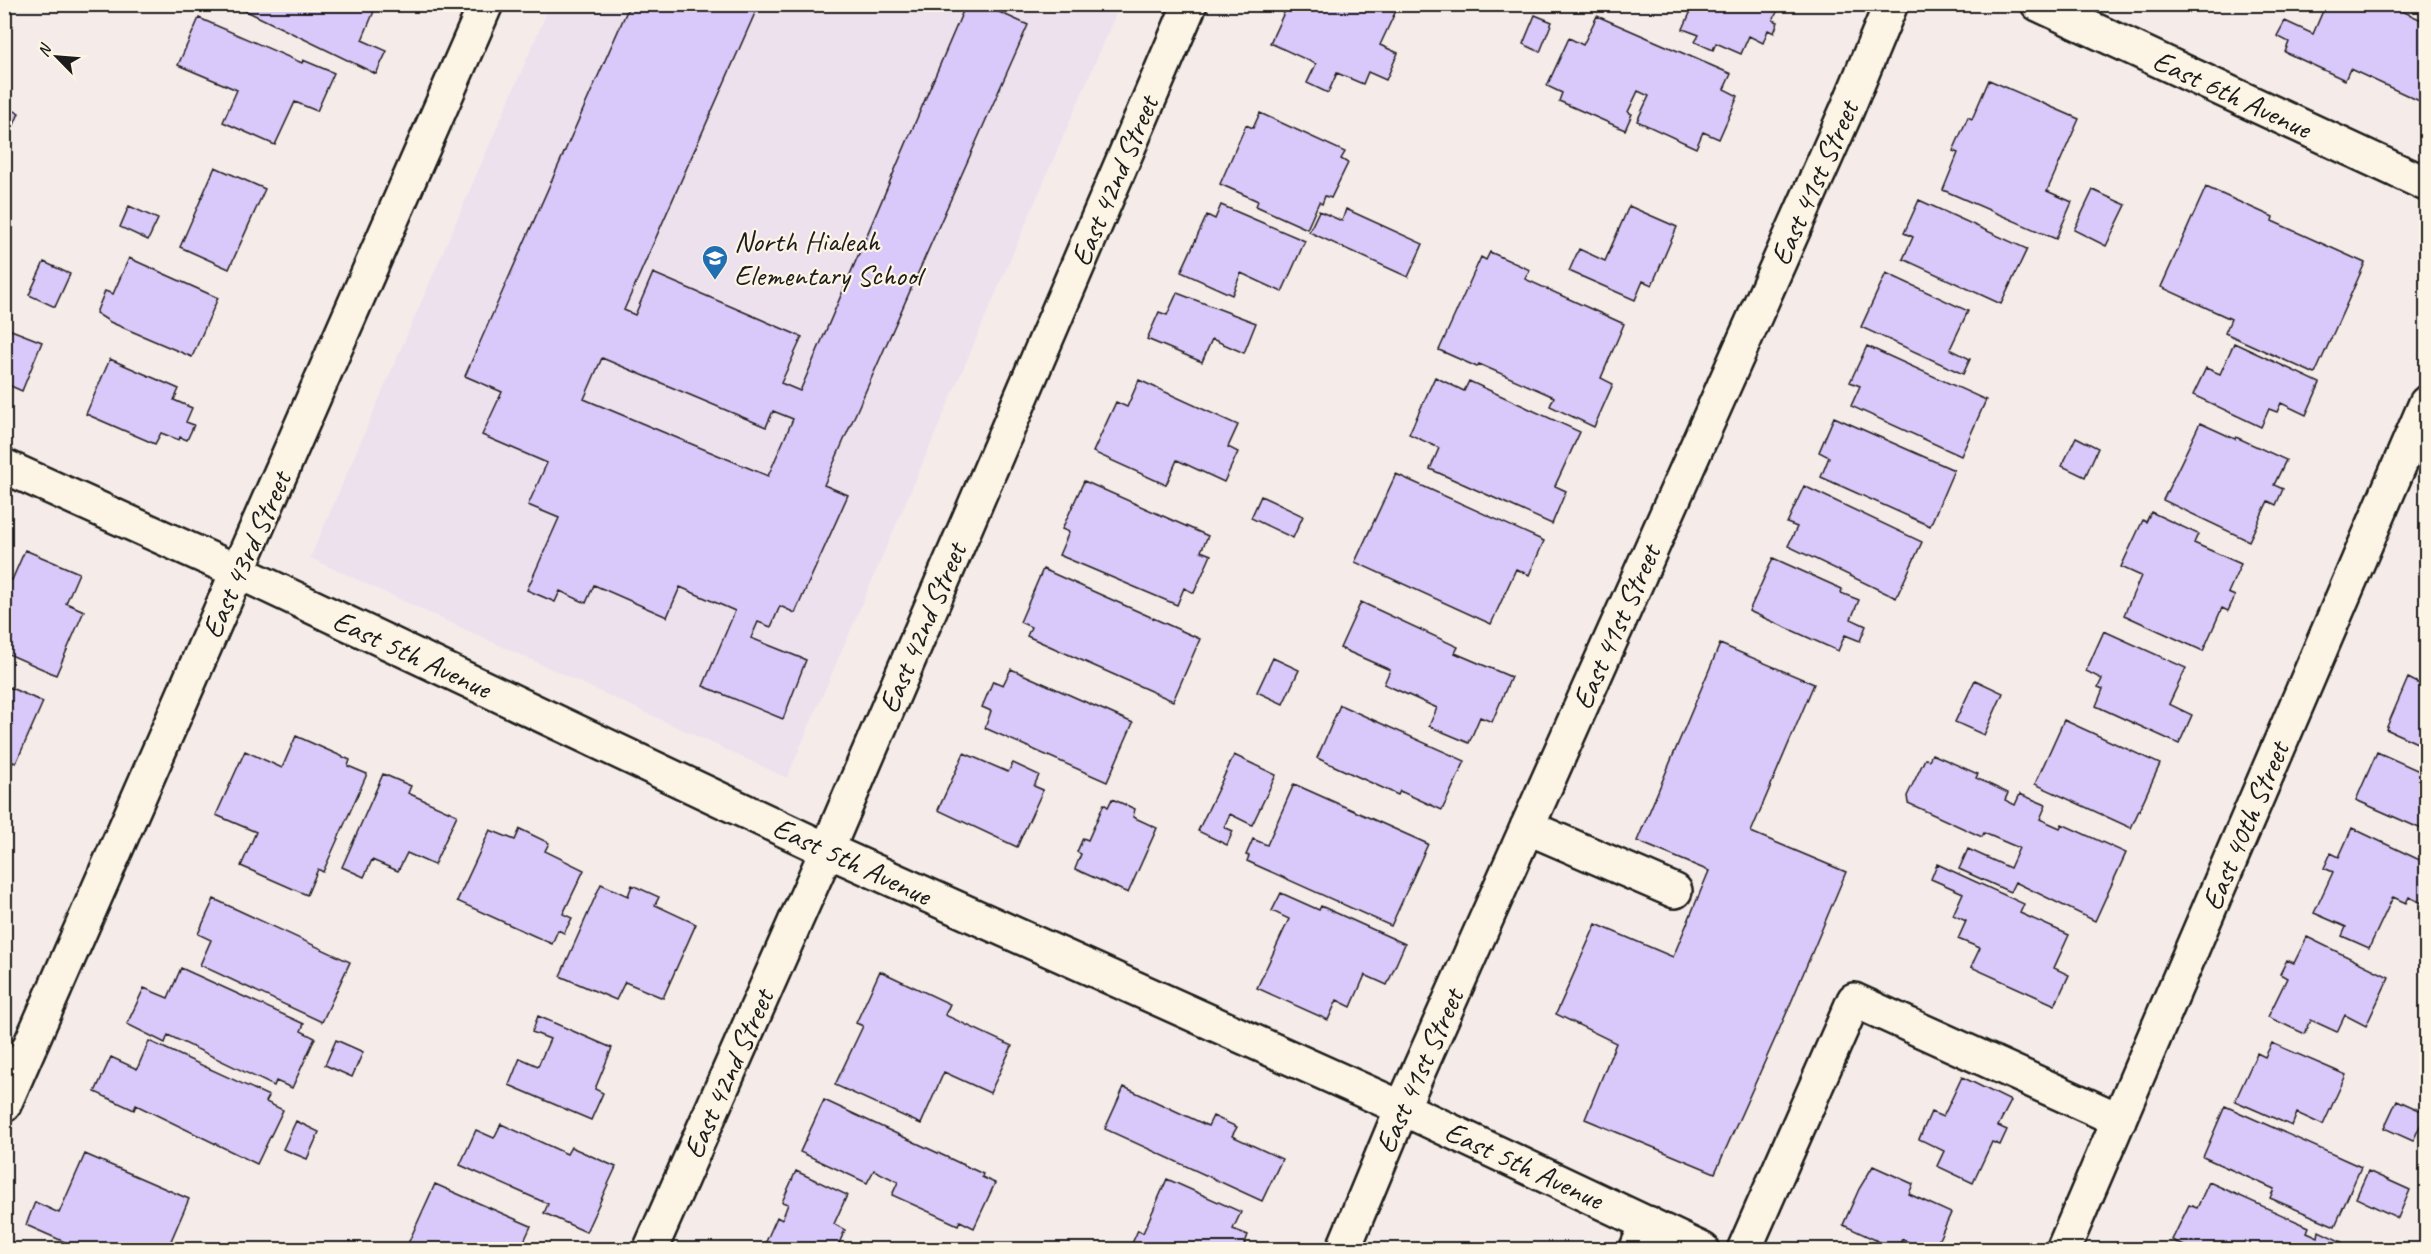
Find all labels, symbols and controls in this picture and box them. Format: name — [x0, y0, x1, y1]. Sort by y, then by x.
north arrow — [27, 27, 87, 87]
text: N — [33, 40, 57, 60]
street label: East 6th Avenue — [2147, 41, 2319, 148]
street label: East 42nd Street — [1061, 88, 1168, 272]
street label: East 41st Street — [1761, 92, 1868, 271]
place label: North Hialeah Elementary School — [734, 222, 926, 294]
school or university icon: North Hialeah Elementary School — [700, 243, 730, 281]
street label: East 43rd Street — [192, 463, 301, 644]
street label: East 42nd Street — [869, 535, 976, 719]
street label: East 41st Street — [1563, 536, 1670, 715]
street label: East 5th Avenue — [327, 601, 499, 708]
street label: East 40th Street — [2193, 733, 2299, 916]
street label: East 5th Avenue — [767, 808, 939, 915]
street label: East 41st Street — [1366, 980, 1473, 1159]
street label: East 42nd Street — [674, 981, 783, 1164]
street label: East 5th Avenue — [1439, 1112, 1611, 1219]

